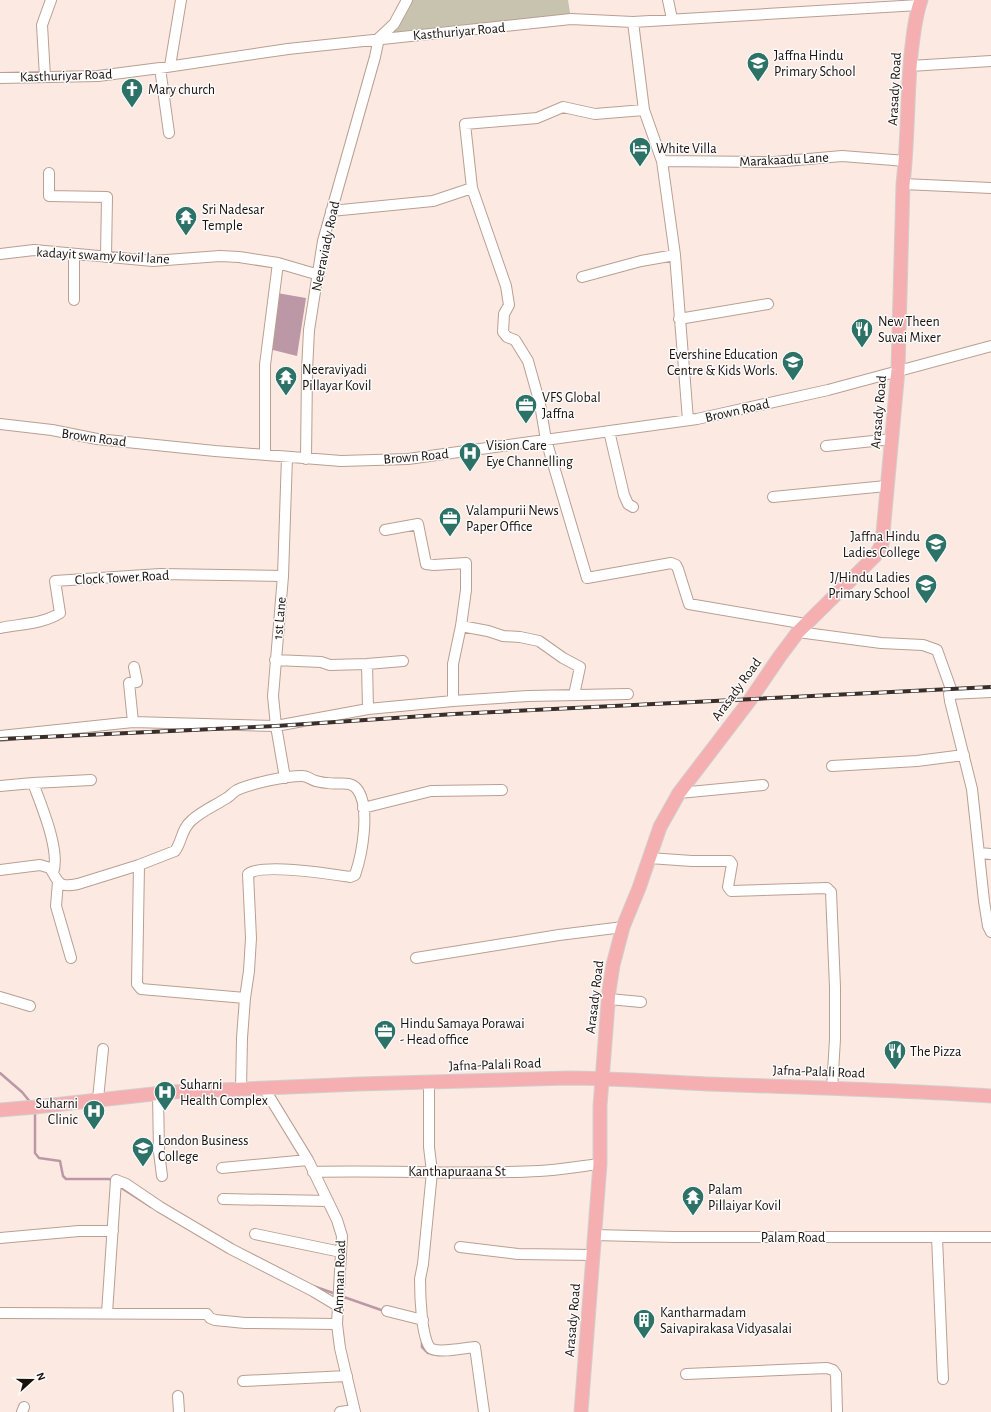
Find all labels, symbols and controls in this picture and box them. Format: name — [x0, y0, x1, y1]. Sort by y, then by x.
street label: Kasthuriyar Road — [412, 21, 506, 43]
place label: Jaffna Hindu Primary School — [774, 49, 856, 79]
school or university icon: Jaffna Hindu Primary School — [745, 50, 771, 83]
street label: Arasady Road — [886, 52, 904, 126]
street label: Kasthuriyar Road — [20, 67, 113, 85]
church icon: Mary church — [119, 76, 145, 109]
place label: Mary church — [148, 83, 215, 97]
hotel icon: White Villa — [627, 135, 653, 168]
place label: White Villa — [656, 142, 717, 156]
street label: Marakaadu Lane — [739, 151, 829, 169]
street label: Neeraviady Road — [310, 200, 342, 293]
place label: Sri Nadesar Temple — [202, 203, 265, 233]
temple icon: Sri Nadesar Temple — [173, 204, 199, 237]
street label: kadayit swamy kovil lane — [36, 246, 170, 266]
place label: New Theen Suvai Mixer — [878, 315, 941, 345]
restaurant icon: New Theen Suvai Mixer — [849, 316, 875, 349]
place label: Evershine Education Centre & Kids Worls. — [667, 348, 778, 378]
school or university icon: Evershine Education Centre & Kids Worls. — [780, 349, 806, 382]
place label: Neeraviyadi Pillayar Kovil — [302, 363, 372, 393]
temple icon: Neeraviyadi Pillayar Kovil — [273, 364, 299, 397]
street label: Arasady Road — [869, 375, 889, 449]
place label: VFS Global Jaffna — [542, 391, 601, 421]
office icon: VFS Global Jaffna — [513, 392, 539, 425]
street label: Brown Road — [704, 397, 771, 425]
street label: Brown Road — [61, 427, 127, 449]
place label: Vision Care Eye Channelling — [486, 439, 573, 469]
hospital icon: Vision Care Eye Channelling — [457, 440, 483, 473]
street label: Brown Road — [383, 447, 449, 467]
place label: Valampurii News Paper Office — [466, 504, 559, 534]
office icon: Valampurii News Paper Office — [437, 505, 463, 538]
place label: Jaffna Hindu Ladies College — [843, 530, 920, 560]
school or university icon: Jaffna Hindu Ladies College — [923, 531, 949, 564]
street label: Clock Tower Road — [74, 569, 170, 587]
place label: J/Hindu Ladies Primary School — [828, 571, 910, 601]
school or university icon: J/Hindu Ladies Primary School — [913, 572, 939, 605]
street label: 1st Lane — [271, 596, 289, 640]
street label: Arasady Road — [709, 656, 764, 724]
street label: Arasady Road — [584, 960, 606, 1035]
place label: Hindu Samaya Porawai - Head office — [400, 1017, 525, 1047]
office icon: Hindu Samaya Porawai - Head office — [372, 1018, 398, 1051]
restaurant icon: The Pizza — [882, 1038, 908, 1071]
place label: The Pizza — [910, 1045, 962, 1059]
street label: Jafna-Palali Road — [449, 1056, 542, 1074]
street label: Jafna-Palali Road — [772, 1063, 865, 1081]
place label: Suharni Health Complex — [180, 1078, 268, 1108]
hospital icon: Suharni Health Complex — [152, 1079, 178, 1112]
place label: Suharni Clinic — [36, 1097, 79, 1127]
hospital icon: Suharni Clinic — [81, 1098, 107, 1131]
place label: London Business College — [158, 1134, 248, 1164]
school or university icon: London Business College — [130, 1135, 156, 1168]
street label: Kanthapuraana St — [408, 1165, 506, 1179]
place label: Palam Pillaiyar Kovil — [708, 1183, 781, 1213]
temple icon: Palam Pillaiyar Kovil — [680, 1184, 706, 1217]
street label: Palam Road — [761, 1231, 825, 1245]
street label: Amman Road — [332, 1240, 348, 1314]
street label: Arasady Road — [563, 1283, 583, 1357]
place label: Kantharmadam Saivapirakasa Vidyasalai — [660, 1306, 792, 1336]
building icon: Kantharmadam Saivapirakasa Vidyasalai — [631, 1307, 657, 1340]
north arrow — [12, 1360, 52, 1400]
text: N — [34, 1371, 47, 1382]

